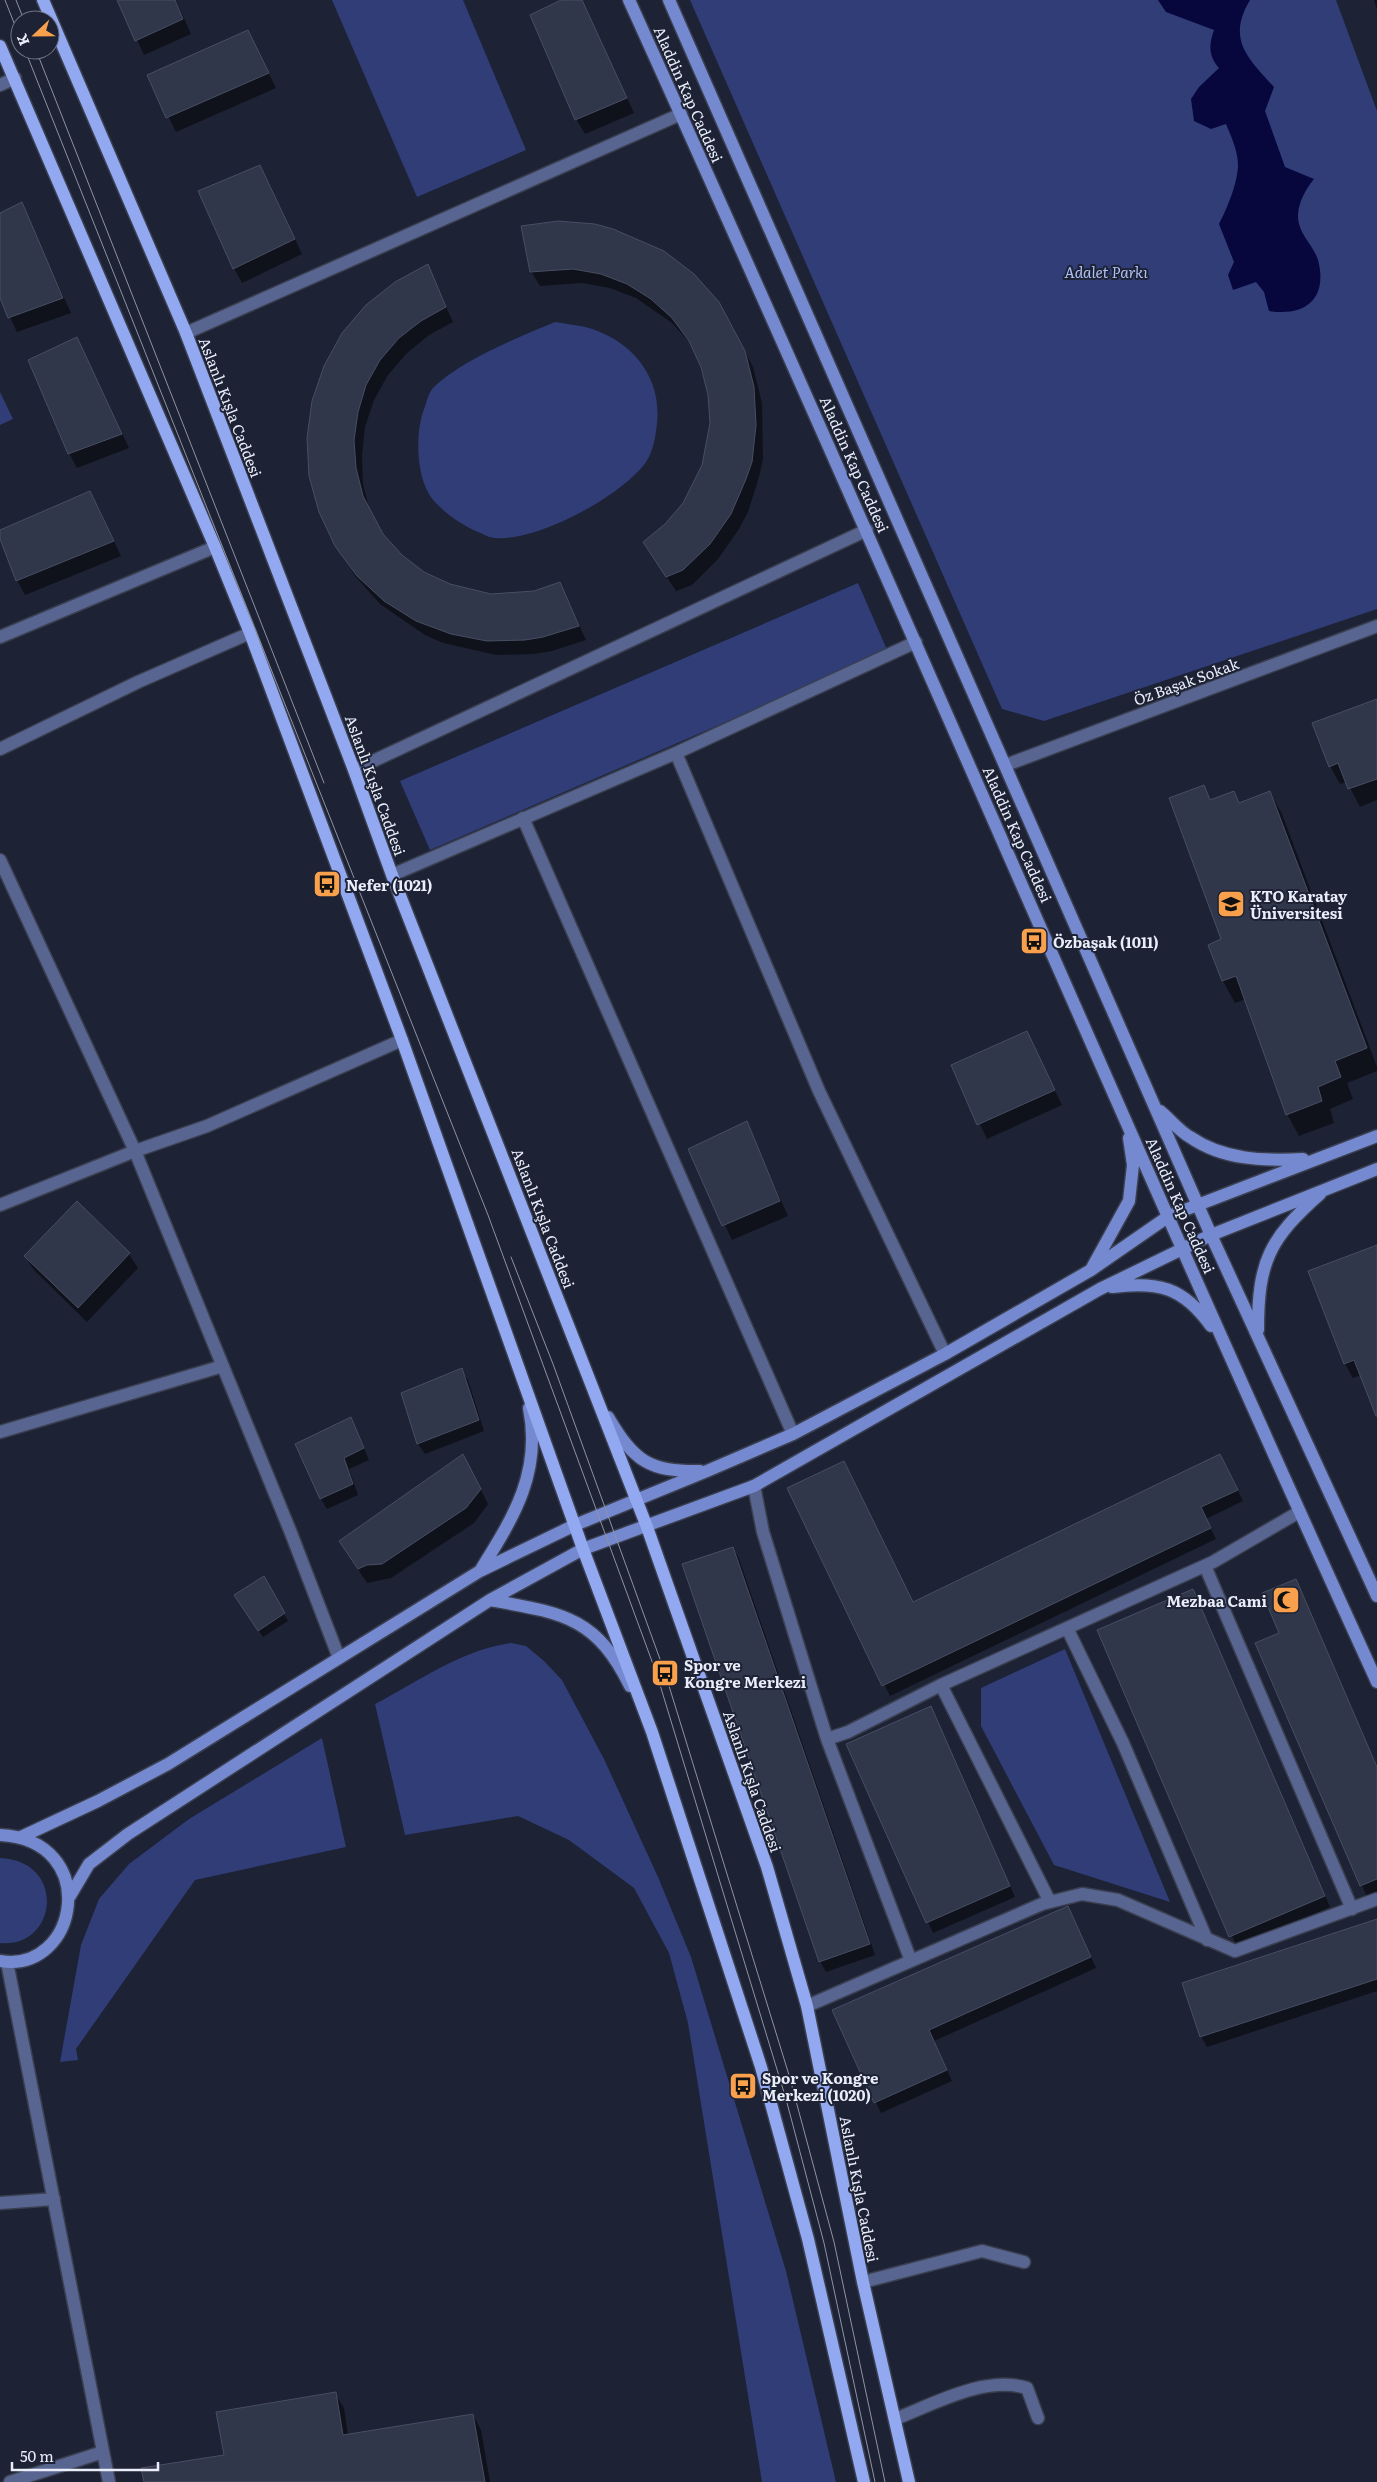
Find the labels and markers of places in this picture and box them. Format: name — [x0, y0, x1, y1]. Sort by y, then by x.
bus stop icon: Nefer (1021) — [312, 869, 342, 899]
place label: Nefer (1021) — [346, 873, 432, 896]
place label: KTO Karatay Üniversitesi — [1250, 884, 1348, 924]
school or university icon: KTO Karatay Üniversitesi — [1216, 889, 1246, 919]
bus stop icon: Özbaşak (1011) — [1019, 926, 1049, 956]
place label: Özbaşak (1011) — [1053, 930, 1159, 953]
mosque icon: Mezbaa Cami — [1271, 1585, 1301, 1615]
place label: Mezbaa Cami — [1166, 1589, 1268, 1612]
place label: Spor ve Kongre Merkezi — [684, 1653, 807, 1693]
bus stop icon: Spor ve Kongre Merkezi — [650, 1658, 680, 1688]
place label: Spor ve Kongre Merkezi (1020) — [762, 2066, 879, 2106]
bus stop icon: Spor ve Kongre Merkezi (1020) — [728, 2071, 758, 2101]

